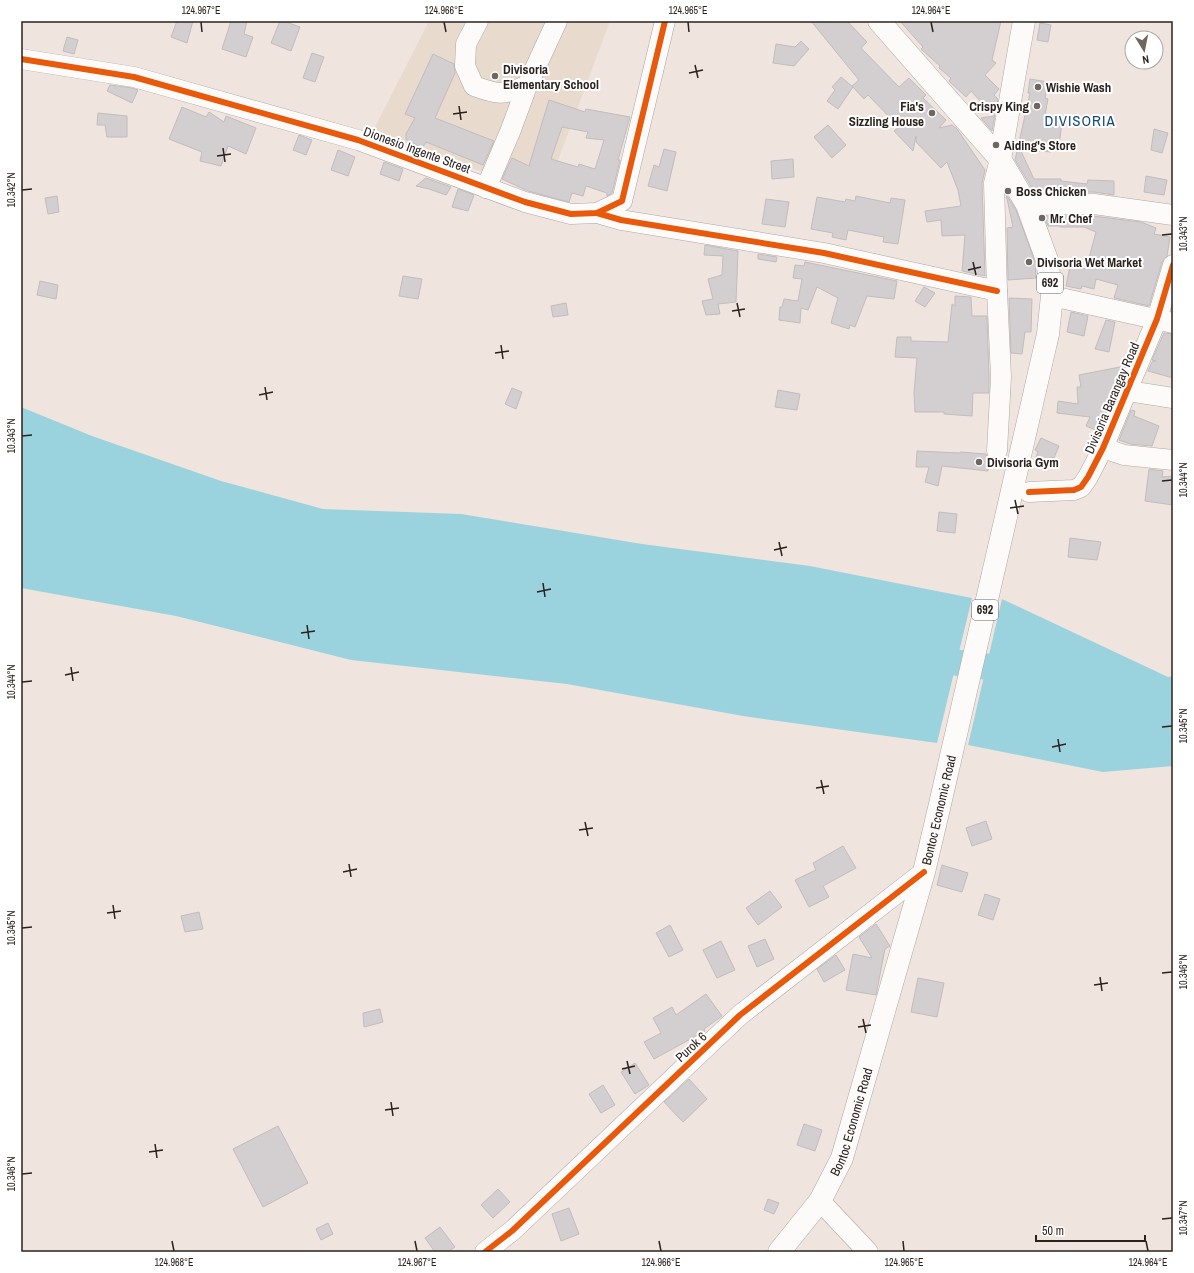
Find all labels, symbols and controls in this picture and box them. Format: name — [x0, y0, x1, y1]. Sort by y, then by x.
text: 124.967°E — [181, 4, 221, 17]
text: 124.966°E — [424, 4, 464, 17]
text: 124.965°E — [668, 4, 708, 17]
text: 124.964°E — [911, 4, 951, 17]
north arrow — [1124, 30, 1164, 70]
text: N — [1141, 52, 1150, 67]
place label: Divisoria Elementary School — [503, 61, 599, 93]
marker: Divisoria Elementary School — [490, 71, 500, 81]
place label: Wishie Wash — [1046, 79, 1111, 96]
marker: Wishie Wash — [1033, 82, 1043, 92]
place label: Fia's Sizzling House — [849, 98, 924, 130]
place label: Crispy King — [969, 98, 1029, 115]
marker: Crispy King — [1032, 101, 1042, 111]
marker: Fia's Sizzling House — [927, 108, 937, 118]
district label: DIVISORIA — [1044, 110, 1116, 131]
street label: Dionesio Ingente Street — [361, 123, 473, 177]
place label: Aiding's Store — [1004, 137, 1076, 154]
marker: Aiding's Store — [991, 140, 1001, 150]
text: 10.342°N — [5, 172, 18, 208]
place label: Boss Chicken — [1016, 183, 1087, 200]
marker: Boss Chicken — [1003, 186, 1013, 196]
place label: Mr. Chef — [1050, 210, 1093, 227]
marker: Mr. Chef — [1037, 213, 1047, 223]
text: 10.343°N — [1177, 216, 1190, 252]
place label: Divisoria Wet Market — [1037, 254, 1142, 271]
marker: Divisoria Wet Market — [1024, 257, 1034, 267]
road number: 692 — [1037, 273, 1063, 293]
street label: Divisoria Barangay Road — [1081, 340, 1143, 456]
text: 10.343°N — [5, 418, 18, 454]
place label: Divisoria Gym — [987, 454, 1059, 471]
marker: Divisoria Gym — [974, 457, 984, 467]
text: 10.344°N — [1177, 462, 1190, 498]
road number: 692 — [972, 600, 998, 620]
text: 10.344°N — [5, 664, 18, 700]
text: 10.345°N — [1177, 708, 1190, 744]
street label: Bontoc Economic Road — [917, 753, 959, 867]
text: 10.345°N — [5, 910, 18, 946]
text: 10.346°N — [1177, 954, 1190, 990]
street label: Purok 6 — [672, 1028, 710, 1066]
street label: Bontoc Economic Road — [826, 1066, 876, 1179]
text: 10.346°N — [5, 1156, 18, 1192]
text: 10.347°N — [1177, 1200, 1190, 1236]
scale bar — [1036, 1217, 1145, 1243]
text: 50 m — [1042, 1223, 1064, 1239]
text: 124.968°E — [154, 1256, 194, 1269]
text: 124.967°E — [397, 1256, 437, 1269]
text: 124.966°E — [641, 1256, 681, 1269]
text: 124.965°E — [884, 1256, 924, 1269]
text: 124.964°E — [1128, 1256, 1168, 1269]

